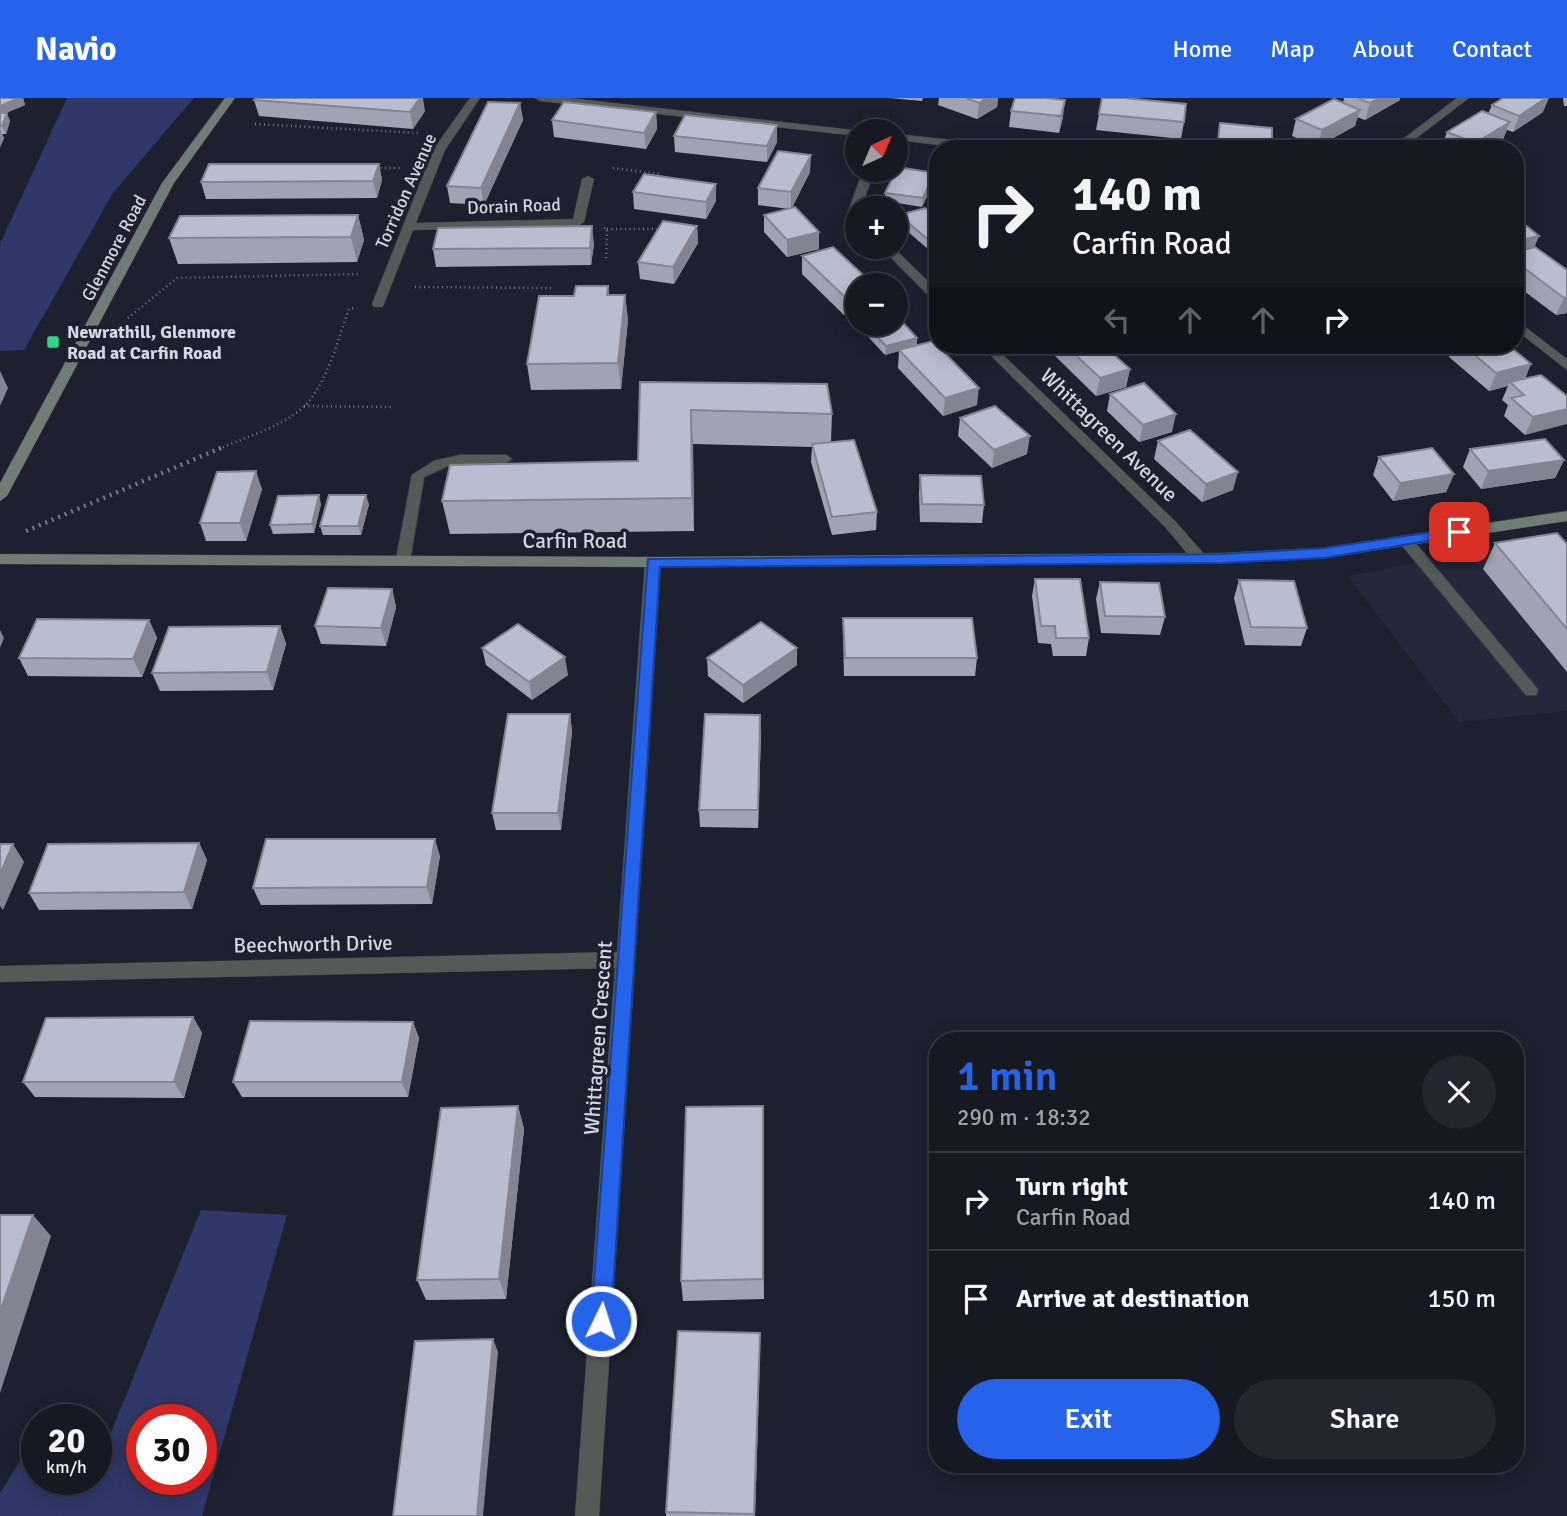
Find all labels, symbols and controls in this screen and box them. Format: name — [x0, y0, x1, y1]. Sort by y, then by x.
text: Navio — [35, 29, 117, 70]
text: Home — [1172, 34, 1232, 64]
text: Map — [1270, 34, 1315, 64]
text: About — [1353, 34, 1414, 64]
text: Contact — [1452, 34, 1532, 64]
north arrow — [845, 119, 908, 182]
map controls — [845, 119, 908, 336]
street label: Torridon Avenue — [371, 130, 441, 252]
text: 140 m — [1072, 164, 1202, 224]
icon: right — [957, 168, 1048, 259]
street label: Glenmore Road — [77, 191, 151, 305]
street label: Dorain Road — [467, 193, 561, 219]
button: + — [845, 196, 908, 259]
text: Carfin Road — [1072, 224, 1232, 263]
button: − — [845, 273, 908, 336]
icon: left — [1098, 301, 1136, 339]
icon: ahead — [1171, 301, 1209, 339]
icon: ahead — [1244, 301, 1282, 339]
icon: right — [1317, 301, 1355, 339]
place label: Newrathill, Glenmore Road at Carfin Road — [67, 321, 236, 364]
marker: Newrathill, Glenmore Road at Carfin Road — [45, 334, 61, 350]
street label: Whittagreen Avenue — [1035, 363, 1183, 507]
pin — [1429, 502, 1489, 562]
icon: arrive — [1440, 513, 1478, 551]
street label: Carfin Road — [523, 528, 627, 554]
street label: Beechworth Drive — [233, 930, 393, 958]
street label: Whittagreen Crescent — [578, 940, 618, 1136]
text: 1 min — [957, 1051, 1058, 1102]
button: close — [1422, 1055, 1496, 1129]
text: 290 m · 18:32 — [957, 1103, 1091, 1132]
text: Turn right — [1016, 1171, 1128, 1203]
icon: right — [957, 1182, 995, 1220]
text: 140 m — [1427, 1185, 1496, 1217]
text: Carfin Road — [1016, 1203, 1131, 1232]
icon: arrive — [957, 1280, 995, 1318]
text: Arrive at destination — [1016, 1283, 1249, 1315]
text: 150 m — [1427, 1283, 1496, 1315]
position arrow — [564, 1284, 638, 1358]
button: Exit — [957, 1379, 1220, 1459]
button: Share — [1234, 1379, 1496, 1459]
speed limit sign: 30 — [126, 1404, 217, 1495]
text: 20 — [48, 1419, 85, 1462]
text: km/h — [46, 1456, 87, 1478]

